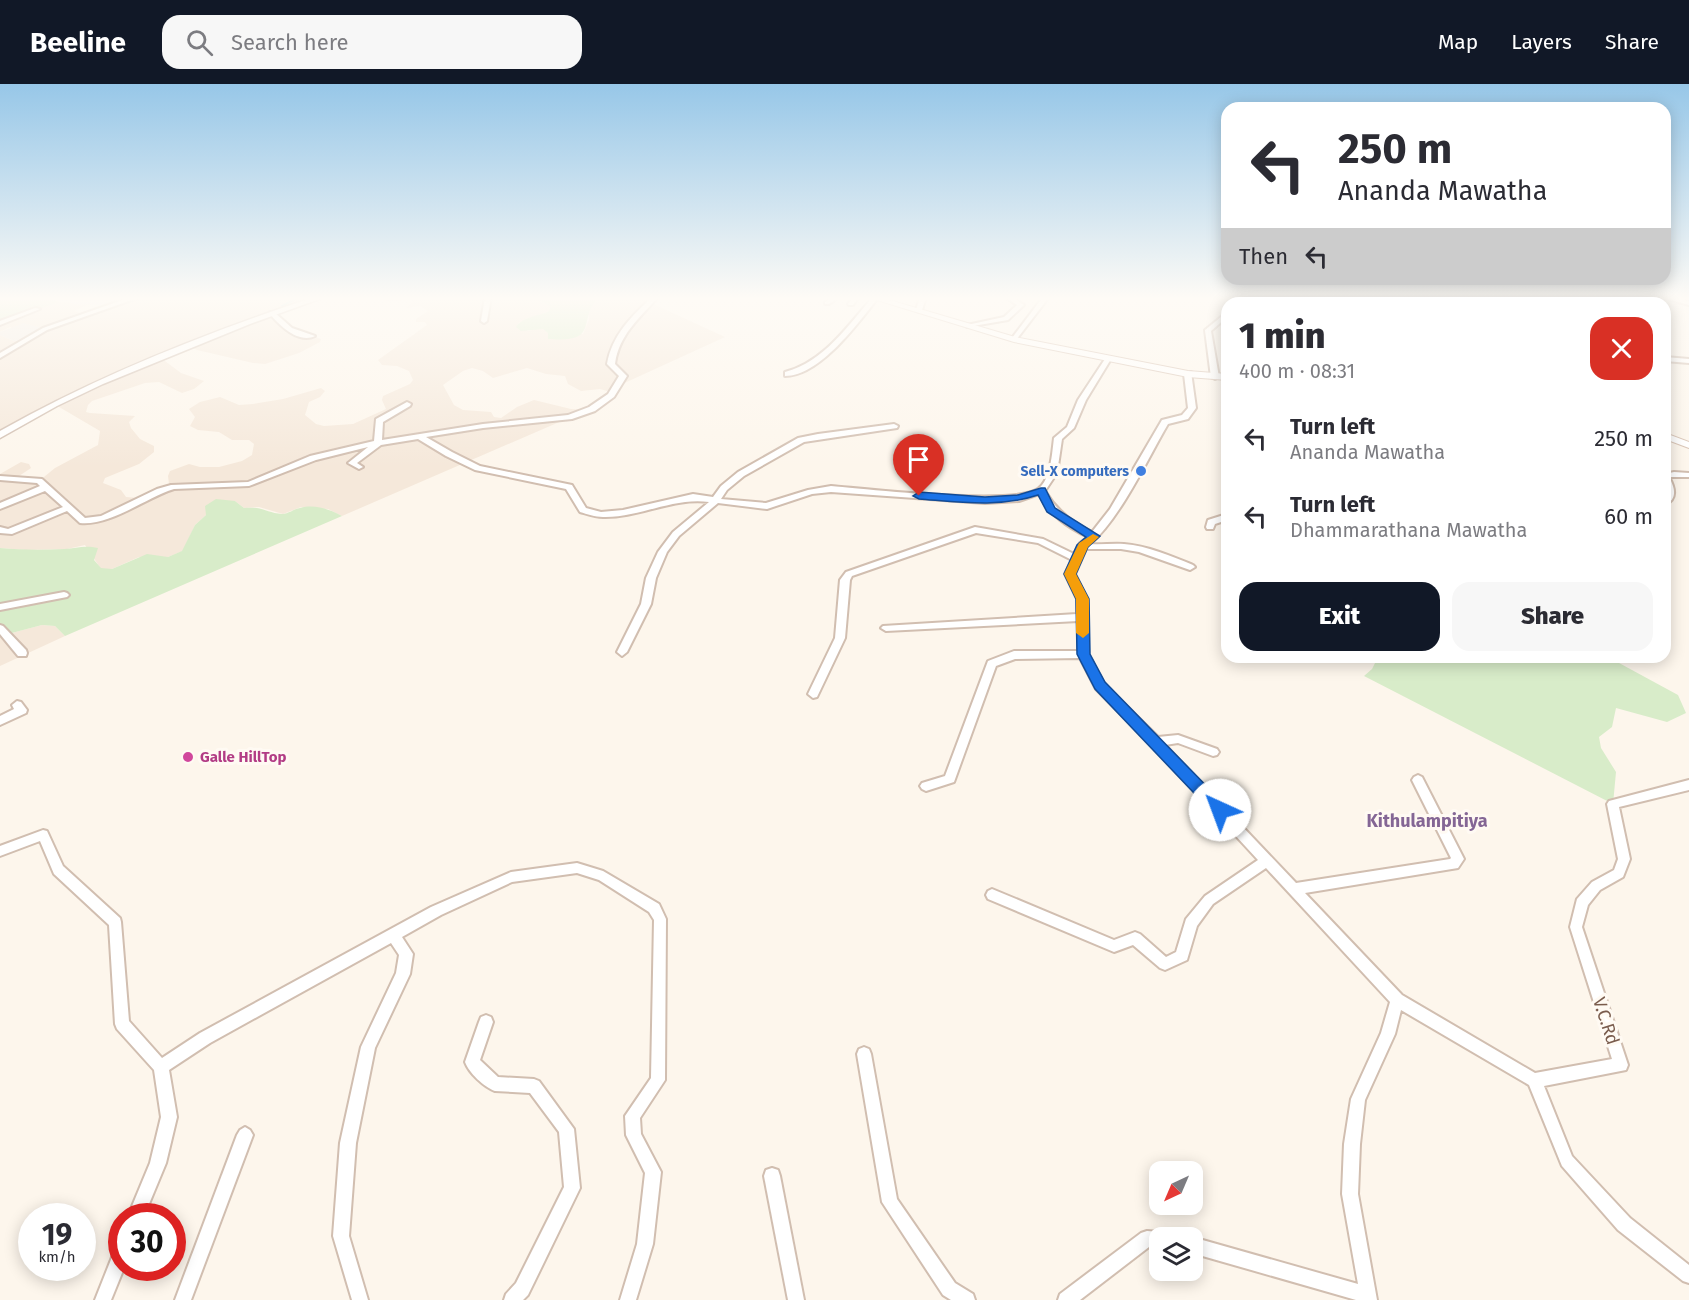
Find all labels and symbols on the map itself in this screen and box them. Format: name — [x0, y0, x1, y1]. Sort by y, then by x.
pin — [893, 434, 944, 496]
place label: Sell-X computers — [1021, 463, 1129, 480]
marker: Sell-X computers — [1134, 464, 1148, 478]
place label: Galle HillTop — [200, 748, 287, 766]
marker: Galle HillTop — [181, 750, 195, 764]
position arrow — [1188, 778, 1252, 842]
district label: Kithulampitiya — [1366, 810, 1488, 832]
street label: V.C.Rd — [1588, 994, 1624, 1048]
north arrow — [1149, 1161, 1203, 1215]
speed limit sign: 30 — [108, 1203, 186, 1281]

